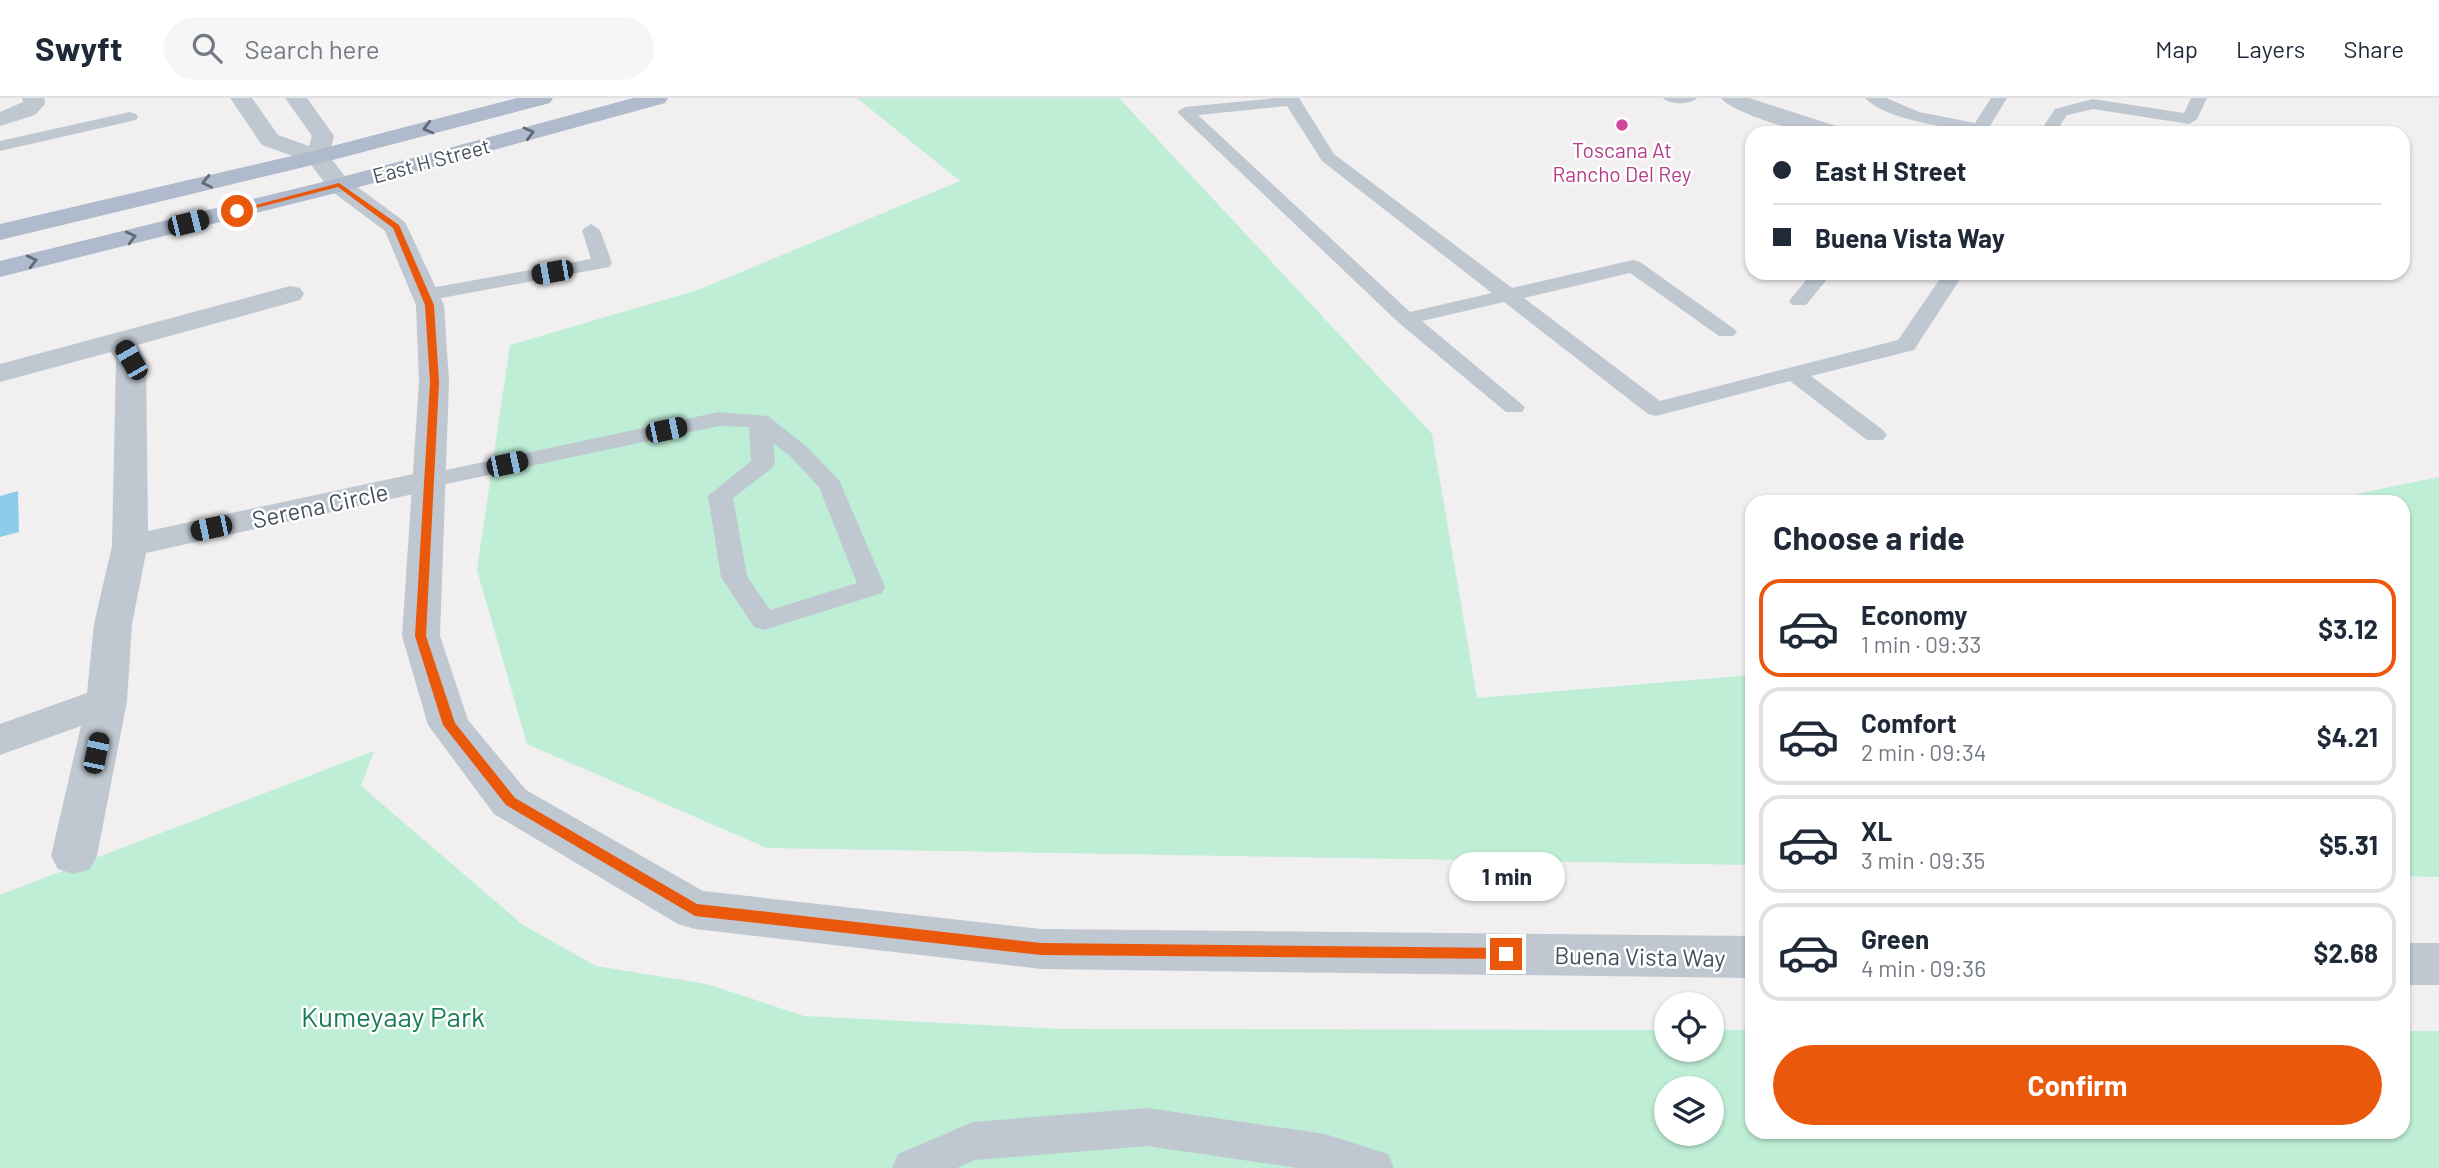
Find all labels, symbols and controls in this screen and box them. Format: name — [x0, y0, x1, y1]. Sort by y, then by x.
search box — [164, 17, 654, 80]
text: Swyft — [35, 28, 122, 68]
icon: search — [188, 29, 226, 67]
text: Search here — [244, 33, 380, 64]
text: Map — [2155, 34, 2198, 63]
text: Layers — [2236, 34, 2305, 63]
text: Share — [2343, 34, 2404, 63]
marker: Toscana At Rancho Del Rey — [1614, 117, 1630, 133]
one-way arrow — [422, 120, 434, 134]
one-way arrow — [523, 127, 535, 141]
street label: East H Street — [370, 132, 492, 188]
place label: Toscana At Rancho Del Rey — [1552, 137, 1692, 186]
text: East H Street — [1815, 155, 1966, 186]
one-way arrow — [201, 174, 213, 189]
route start — [221, 195, 253, 227]
car — [166, 208, 211, 238]
text: Buena Vista Way — [1815, 222, 2005, 253]
one-way arrow — [125, 231, 137, 245]
one-way arrow — [26, 255, 38, 269]
car — [530, 258, 575, 286]
car — [112, 337, 151, 383]
car — [644, 415, 689, 445]
car — [485, 449, 530, 479]
street label: Serena Circle — [249, 476, 391, 534]
car — [189, 513, 234, 543]
text: Choose a ride — [1773, 518, 1965, 556]
icon: car — [1777, 597, 1840, 660]
text: Economy — [1861, 599, 1967, 630]
text: $3.12 — [2318, 613, 2378, 644]
text: 1 min · 09:33 — [1861, 630, 1981, 658]
icon: car — [1777, 705, 1840, 768]
text: Comfort — [1861, 707, 1957, 738]
text: $4.21 — [2317, 721, 2378, 752]
car — [82, 730, 111, 776]
text: 2 min · 09:34 — [1861, 738, 1987, 766]
icon: car — [1777, 813, 1840, 876]
text: XL — [1861, 815, 1892, 846]
text: $5.31 — [2319, 829, 2378, 860]
text: 3 min · 09:35 — [1861, 846, 1985, 874]
callout: 1 min — [1448, 852, 1564, 902]
text: 1 min — [1482, 862, 1532, 890]
icon: car — [1777, 921, 1840, 984]
text: Green — [1861, 923, 1929, 954]
text: $2.68 — [2314, 937, 2378, 968]
route end — [1490, 938, 1522, 970]
street label: Buena Vista Way — [1554, 940, 1726, 972]
text: 4 min · 09:36 — [1861, 954, 1986, 982]
map controls — [1654, 992, 1724, 1146]
button: locate — [1654, 992, 1724, 1062]
park label: Kumeyaay Park — [301, 999, 485, 1033]
button: Confirm — [1773, 1045, 2382, 1125]
button: layers — [1654, 1076, 1724, 1146]

